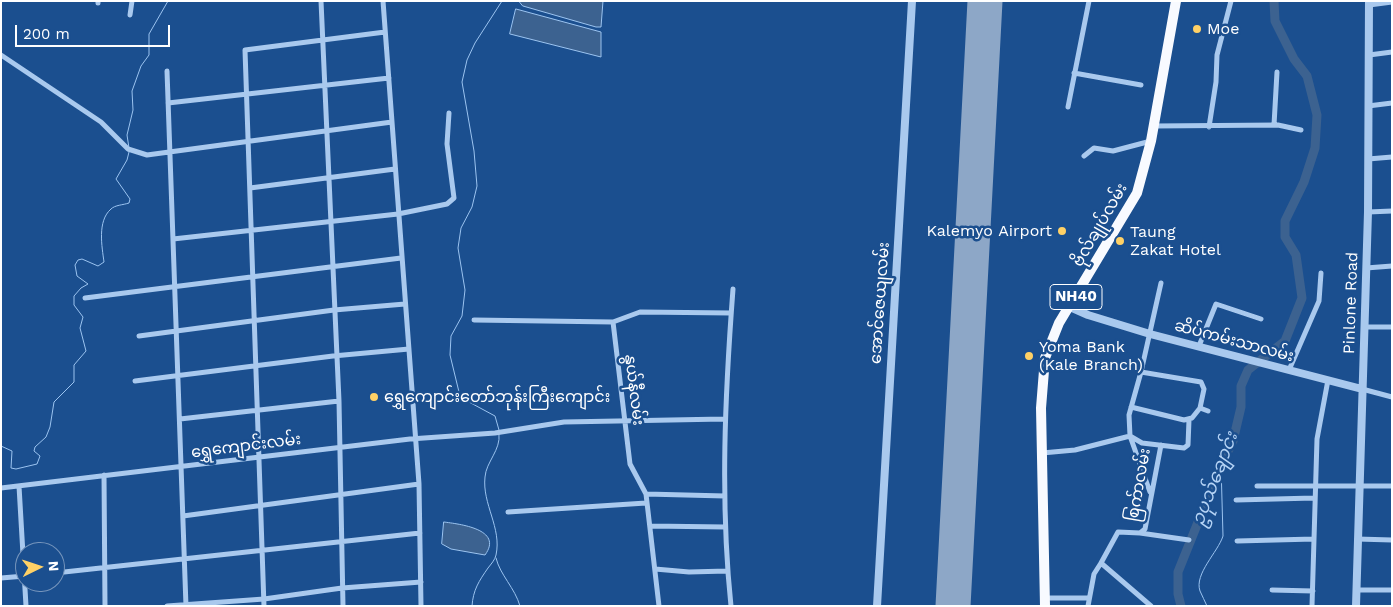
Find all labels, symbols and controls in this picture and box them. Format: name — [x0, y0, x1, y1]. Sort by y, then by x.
scale bar — [18, 15, 172, 47]
place label: Moe — [1207, 19, 1239, 39]
marker: Moe — [1191, 23, 1203, 35]
text: 200 m — [23, 25, 70, 43]
street label: ဗိုလ်ချုပ်လမ်း — [1068, 180, 1132, 270]
place label: Kalemyo Airport — [926, 221, 1052, 241]
place label: Taung Zakat Hotel — [1130, 222, 1221, 260]
marker: Kalemyo Airport — [1056, 225, 1068, 237]
marker: Taung Zakat Hotel — [1114, 235, 1126, 247]
street label: အောင်ဇေယျလမ်း — [866, 241, 894, 365]
street label: Pinlone Road — [1340, 252, 1362, 354]
road number: NH40 — [1050, 284, 1102, 310]
street label: ဆိပ်ကမ်းသာလမ်း — [1172, 316, 1296, 366]
place label: Yoma Bank (Kale Branch) — [1039, 337, 1143, 375]
marker: Yoma Bank (Kale Branch) — [1023, 350, 1035, 362]
street label: နွယ်နီလမ်း — [620, 353, 648, 427]
place label: ရွှေကျောင်းတော်ဘုန်းကြီးကျောင်း — [384, 387, 610, 407]
marker: ရွှေကျောင်းတော်ဘုန်းကြီးကျောင်း — [368, 391, 380, 403]
water label: ဥပုသ်ချောင်း — [1187, 429, 1243, 529]
street label: ရွှေကျောင်းလမ်း — [190, 430, 302, 462]
street label: စြက်ာလမ်း — [1123, 447, 1155, 523]
north arrow — [15, 542, 65, 592]
text: N — [46, 560, 62, 572]

